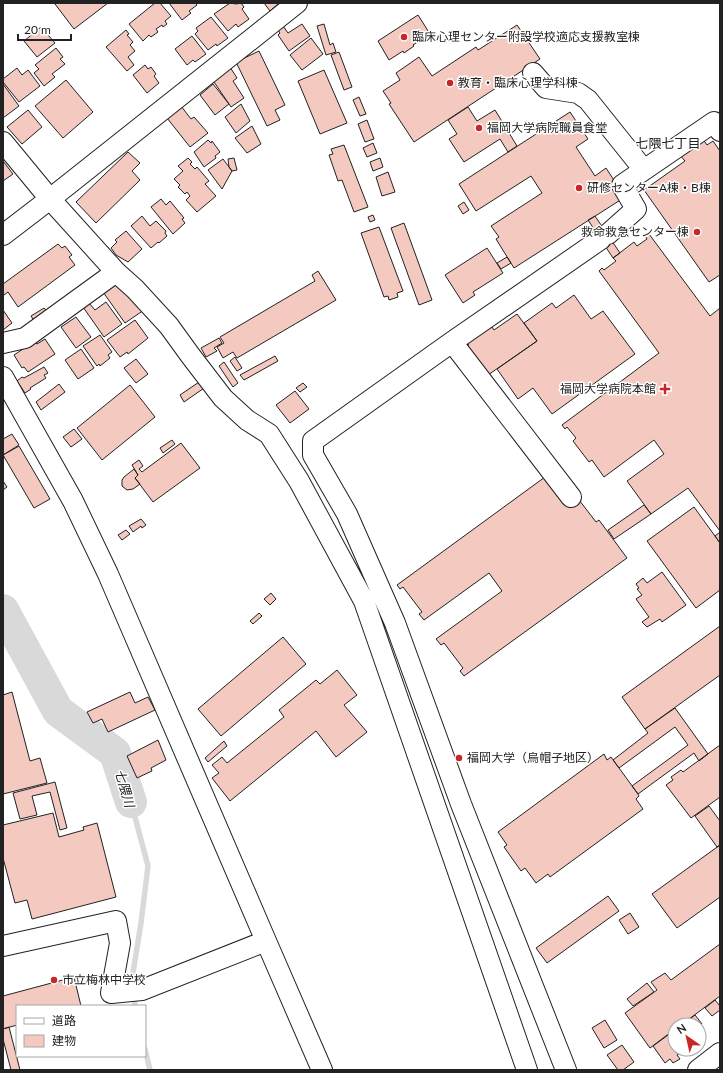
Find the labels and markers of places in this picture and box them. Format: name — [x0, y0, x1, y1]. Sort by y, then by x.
place label: 臨床心理センター附設学校適応支援教室棟 — [412, 29, 640, 44]
marker: 臨床心理センター附設学校適応支援教室棟 — [399, 32, 409, 42]
place label: 教育・臨床心理学科棟 — [458, 75, 578, 90]
marker: 教育・臨床心理学科棟 — [445, 78, 455, 88]
place label: 福岡大学病院職員食堂 — [487, 120, 607, 135]
marker: 福岡大学病院職員食堂 — [474, 123, 484, 133]
place label: 研修センターA棟・B棟 — [587, 180, 711, 195]
marker: 研修センターA棟・B棟 — [574, 183, 584, 193]
place label: 救命救急センター棟 — [581, 224, 689, 239]
marker: 救命救急センター棟 — [692, 227, 702, 237]
place label: 福岡大学病院本館 — [560, 381, 656, 396]
marker: 福岡大学病院本館 — [659, 383, 671, 395]
place label: 福岡大学（烏帽子地区） — [467, 750, 599, 765]
marker: 福岡大学（烏帽子地区） — [454, 753, 464, 763]
place label: 市立梅林中学校 — [62, 972, 146, 987]
marker: 市立梅林中学校 — [49, 975, 59, 985]

